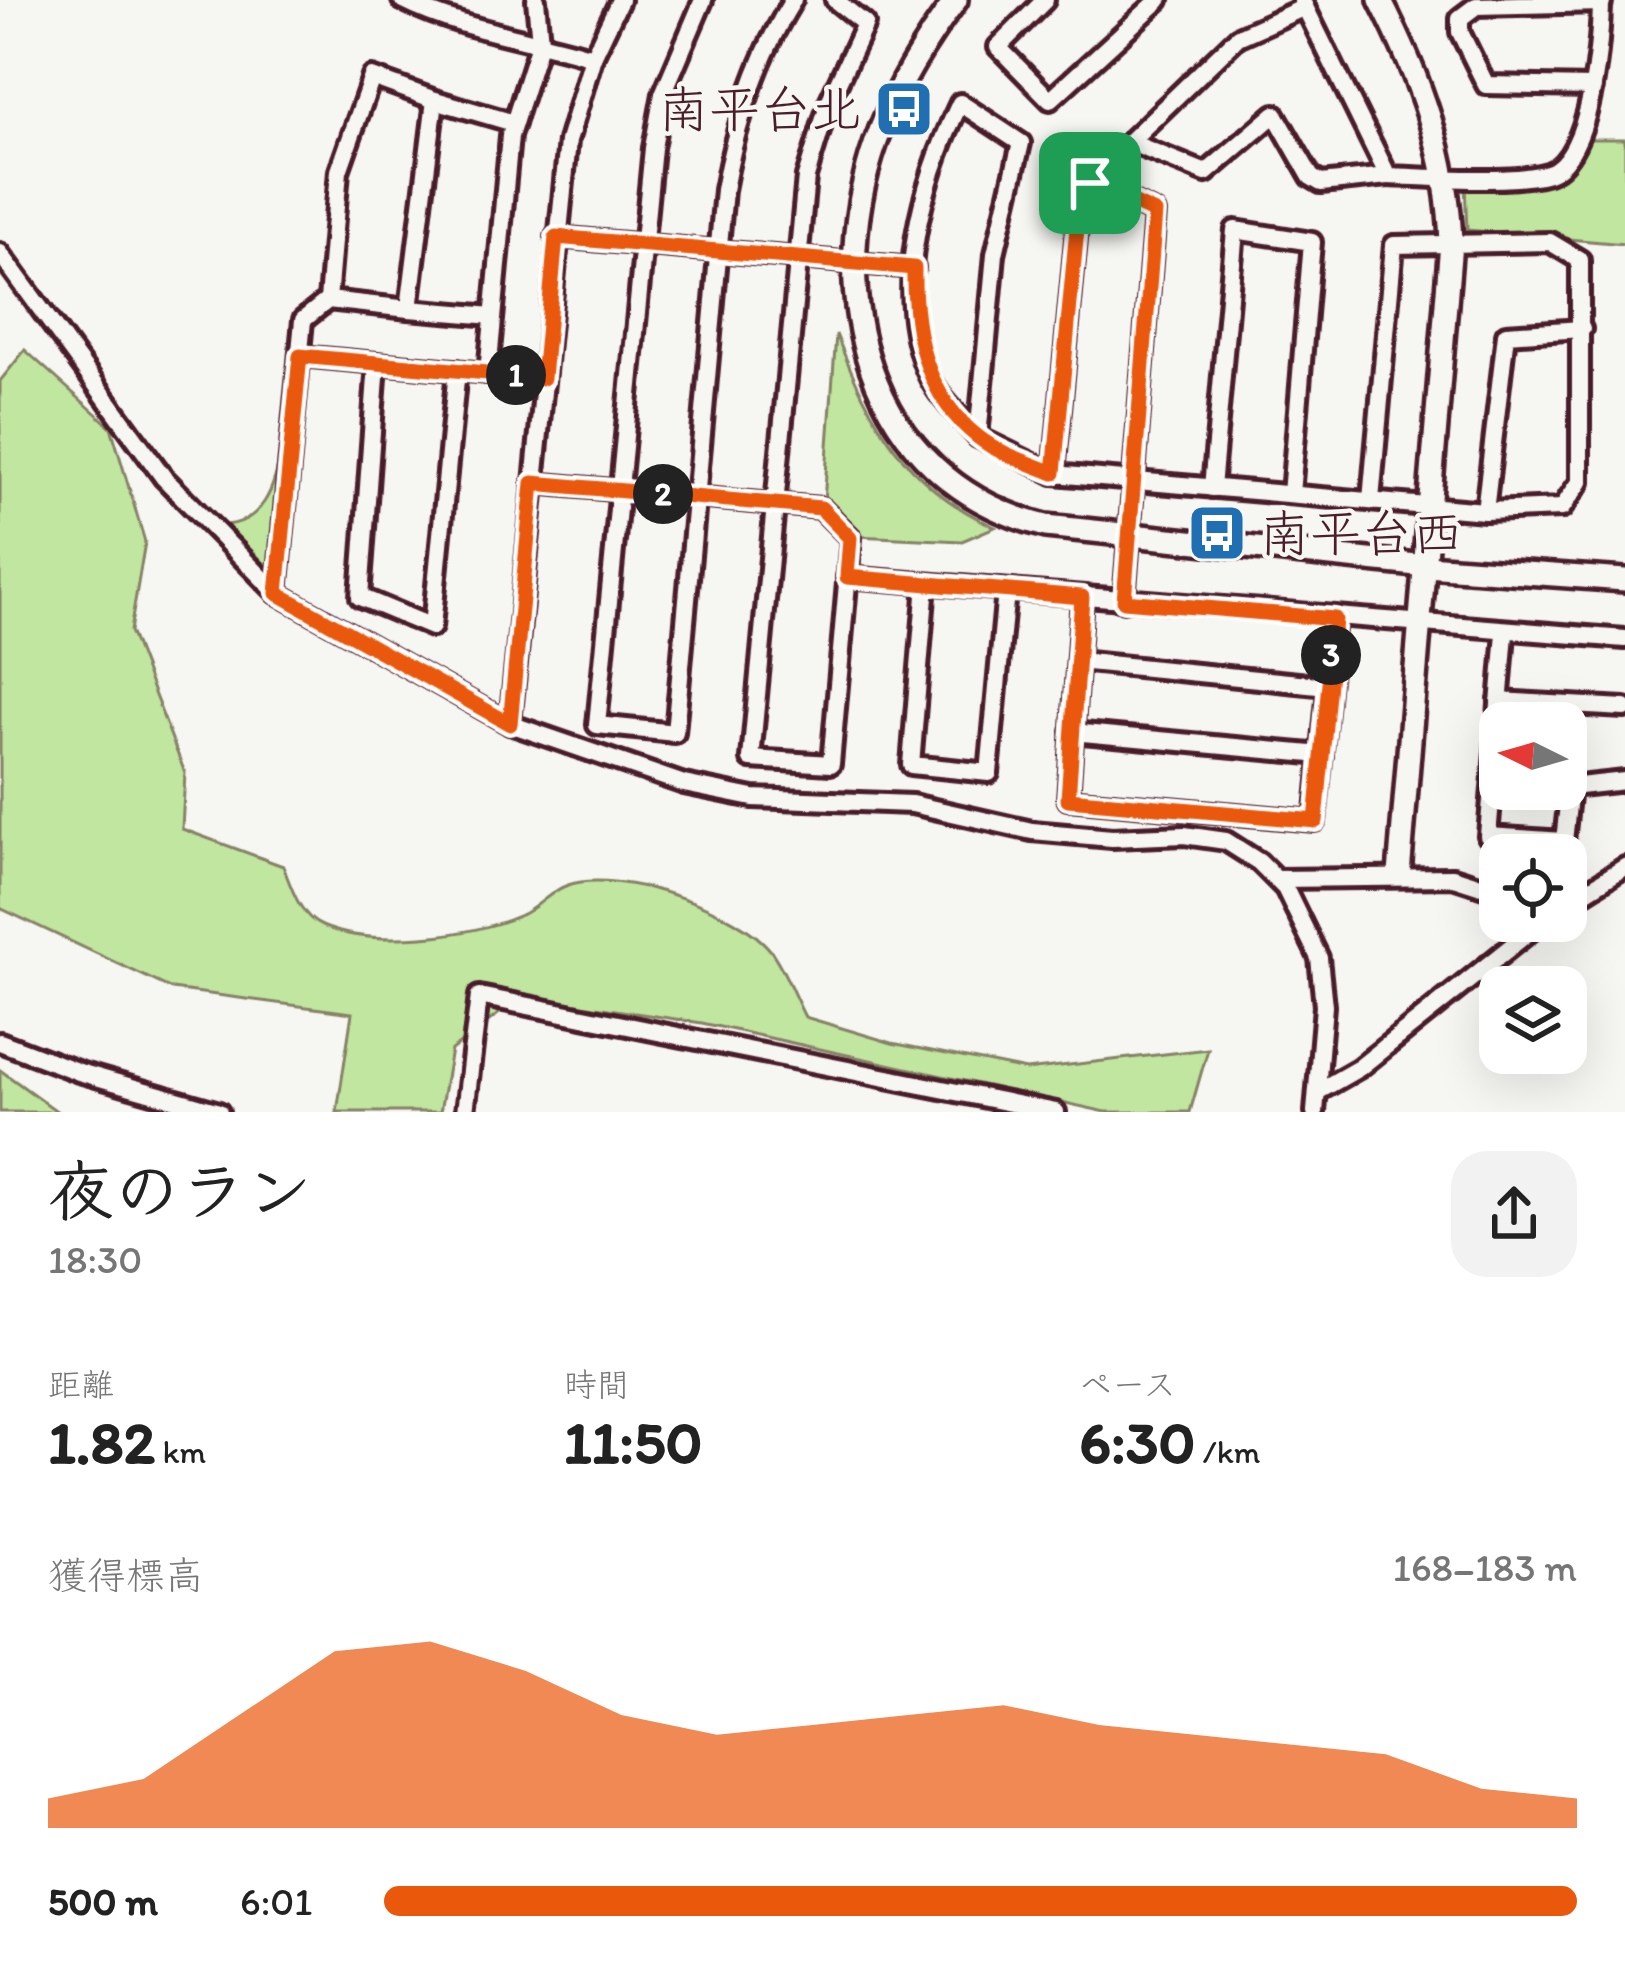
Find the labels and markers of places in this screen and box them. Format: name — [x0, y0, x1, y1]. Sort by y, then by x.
bus stop icon: 南平台北 — [873, 78, 935, 140]
place label: 南平台北 — [658, 79, 862, 140]
pin — [1039, 132, 1141, 234]
pin: 1 — [486, 345, 546, 405]
pin: 2 — [633, 464, 693, 524]
bus stop icon: 南平台西 — [1186, 502, 1248, 564]
place label: 南平台西 — [1259, 503, 1463, 564]
pin: 3 — [1301, 625, 1361, 685]

